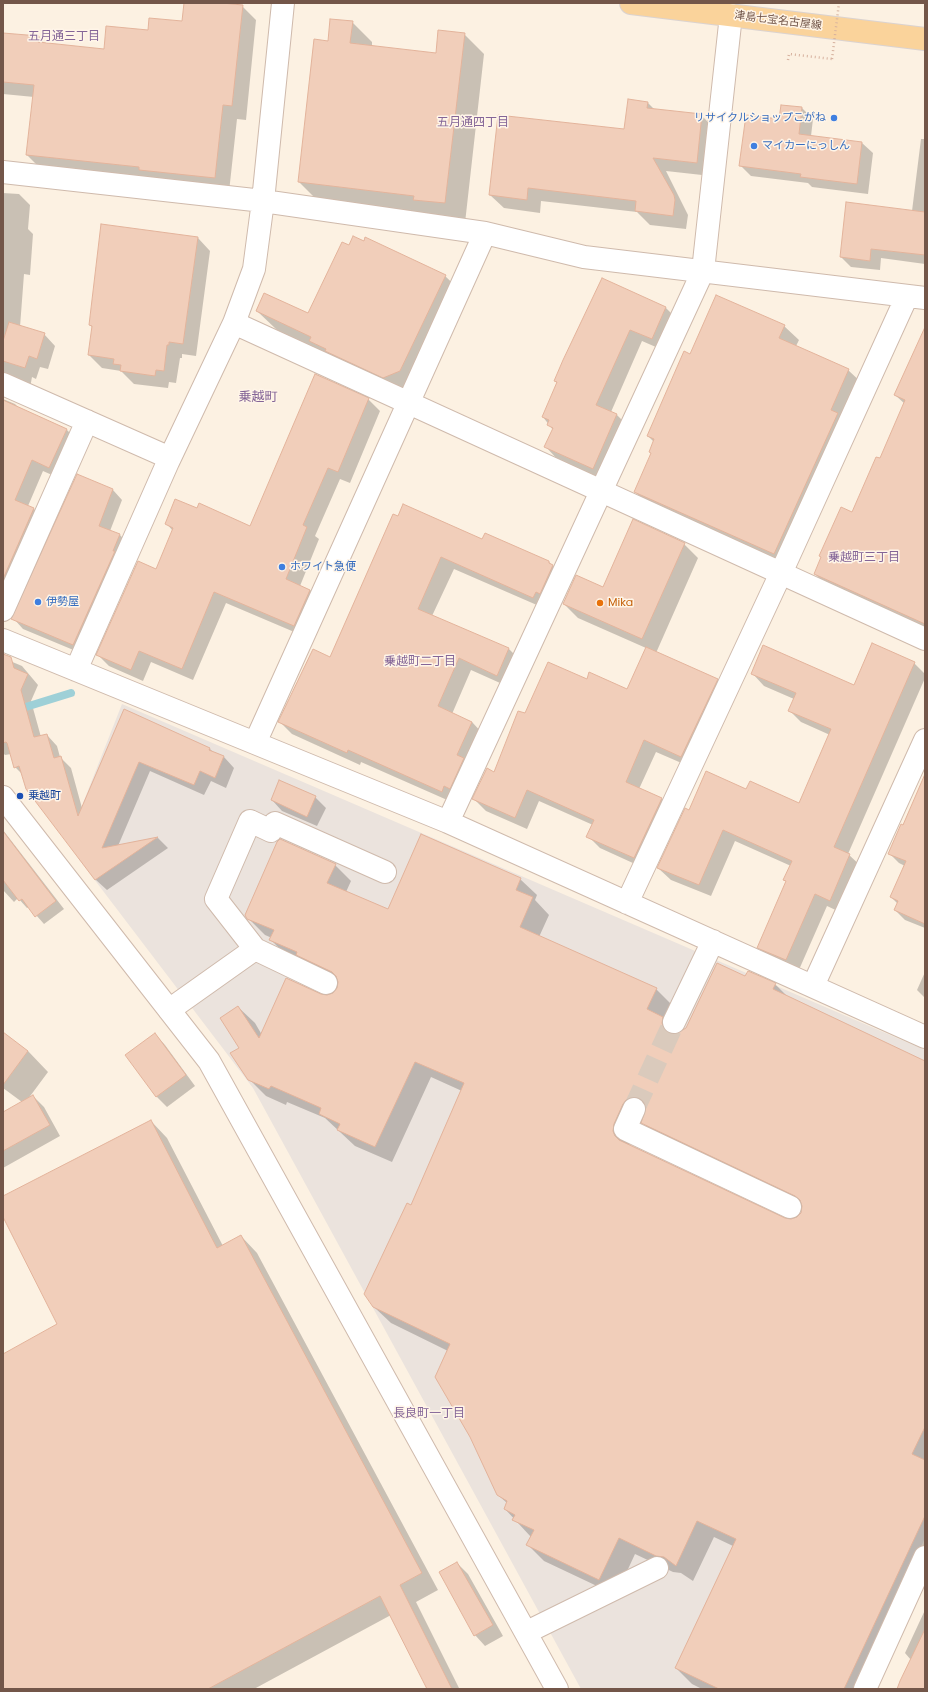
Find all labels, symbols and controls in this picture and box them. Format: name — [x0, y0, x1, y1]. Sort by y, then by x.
street label: 津島七宝名古屋線 — [734, 9, 822, 33]
district label: 五月通三丁目 — [28, 30, 100, 44]
place label: リサイクルショップこがね — [694, 111, 826, 125]
marker: リサイクルショップこがね — [829, 113, 839, 123]
district label: 五月通四丁目 — [437, 116, 509, 130]
place label: マイカーにっしん — [762, 139, 850, 153]
marker: マイカーにっしん — [749, 141, 759, 151]
district label: 乗越町 — [239, 390, 277, 406]
district label: 乗越町三丁目 — [828, 551, 900, 565]
place label: ホワイト急便 — [290, 560, 356, 574]
marker: ホワイト急便 — [277, 562, 287, 572]
place label: 伊勢屋 — [46, 595, 79, 609]
place label: Mika — [608, 596, 633, 610]
marker: 伊勢屋 — [33, 597, 43, 607]
marker: Mika — [595, 598, 605, 608]
district label: 乗越町二丁目 — [384, 655, 456, 669]
place label: 乗越町 — [28, 789, 61, 803]
marker: 乗越町 — [15, 791, 25, 801]
district label: 長良町一丁目 — [393, 1407, 465, 1421]

